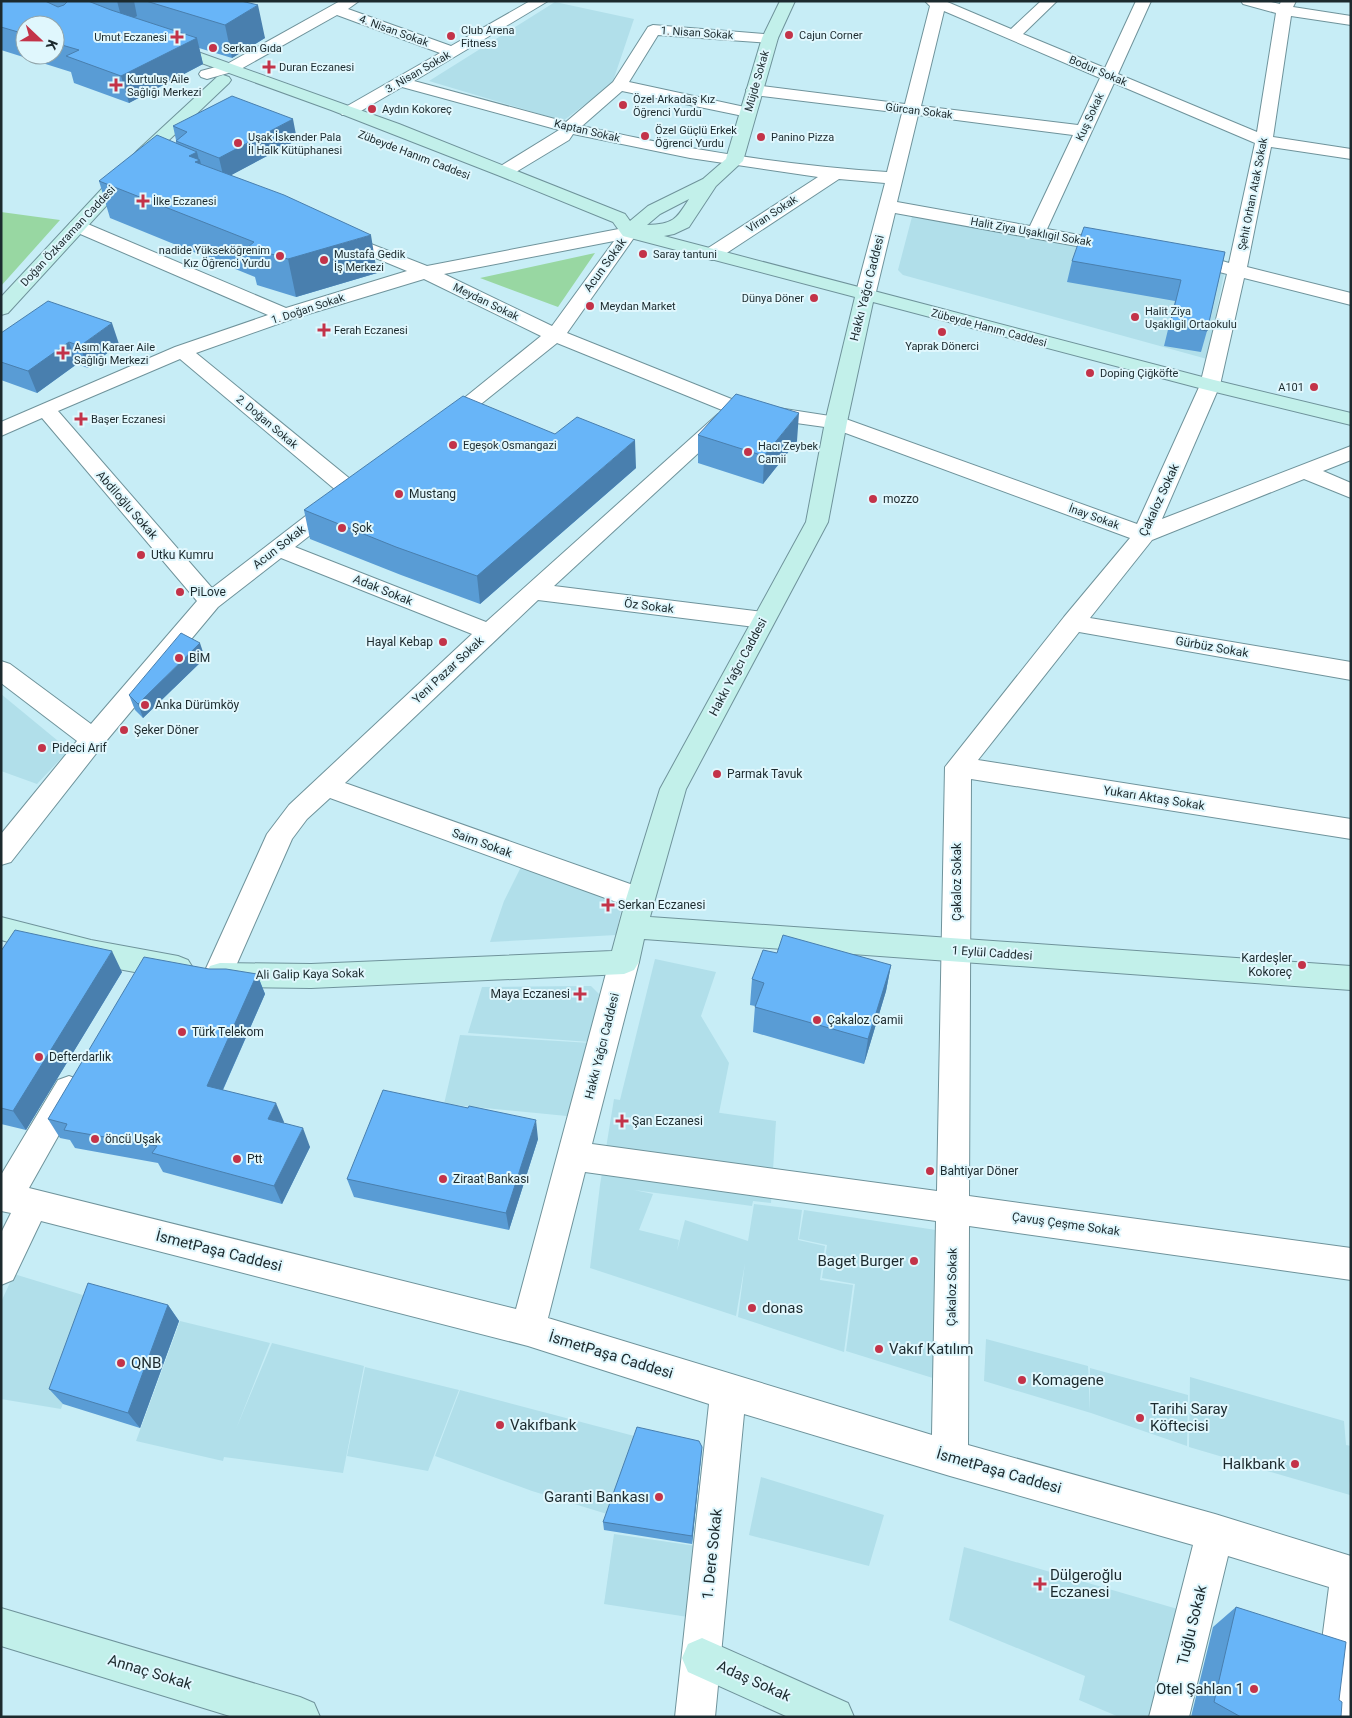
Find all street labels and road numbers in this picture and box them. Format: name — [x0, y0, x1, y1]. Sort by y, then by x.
street label: 4. Nisan Sokak — [358, 12, 431, 50]
street label: 1. Nisan Sokak — [660, 24, 734, 42]
street label: 3. Nisan Sokak — [383, 48, 453, 96]
street label: Müjde Sokak — [742, 49, 772, 113]
street label: Bodur Sokak — [1067, 53, 1129, 89]
street label: Kuş Sokak — [1073, 91, 1107, 143]
street label: Gürcan Sokak — [885, 100, 954, 122]
street label: Kaptan Sokak — [553, 117, 622, 145]
street label: Zübeyde Hanım Caddesi — [356, 128, 472, 182]
street label: Şehit Orhan Atak Sokak — [1236, 136, 1270, 251]
street label: Doğan Özkaraman Caddesi — [18, 183, 118, 289]
street label: Viran Sokak — [744, 193, 800, 235]
street label: Halit Ziya Uşaklıgil Sokak — [970, 215, 1093, 249]
street label: Hakkı Yağcı Caddesi — [847, 233, 887, 342]
street label: Acun Sokak — [581, 235, 630, 295]
street label: Meydan Sokak — [451, 280, 521, 324]
street label: 1. Doğan Sokak — [270, 291, 347, 327]
street label: Zübeyde Hanım Caddesi — [930, 306, 1048, 350]
street label: 2. Doğan Sokak — [234, 393, 301, 452]
street label: Çakaloz Sokak — [1136, 461, 1182, 538]
street label: Abdiloğlu Sokak — [94, 468, 161, 543]
street label: İnay Sokak — [1067, 502, 1121, 532]
street label: Acun Sokak — [250, 522, 309, 572]
street label: Adak Sokak — [351, 572, 416, 609]
street label: Öz Sokak — [623, 595, 676, 616]
street label: Hakkı Yağcı Caddesi — [706, 616, 770, 718]
street label: Yeni Pazar Sokak — [410, 633, 487, 706]
street label: Gürbüz Sokak — [1174, 634, 1250, 660]
street label: Yukarı Aktaş Sokak — [1102, 783, 1207, 813]
street label: Saim Sokak — [450, 826, 515, 861]
street label: Çakaloz Sokak — [950, 842, 964, 921]
street label: 1 Eylül Caddesi — [951, 943, 1033, 963]
street label: Ali Galip Kaya Sokak — [256, 966, 365, 982]
street label: Hakkı Yağcı Caddesi — [582, 991, 622, 1100]
street label: Çavuş Çeşme Sokak — [1011, 1210, 1122, 1239]
street label: İsmetPaşa Caddesi — [154, 1227, 284, 1275]
street label: Çakaloz Sokak — [944, 1247, 960, 1326]
street label: İsmetPaşa Caddesi — [547, 1328, 675, 1382]
street label: İsmetPaşa Caddesi — [934, 1445, 1064, 1497]
street label: 1. Dere Sokak — [698, 1507, 726, 1600]
street label: Tuğlu Sokak — [1173, 1583, 1211, 1667]
street label: Annaç Sokak — [106, 1651, 195, 1693]
street label: Adaş Sokak — [714, 1657, 794, 1705]

